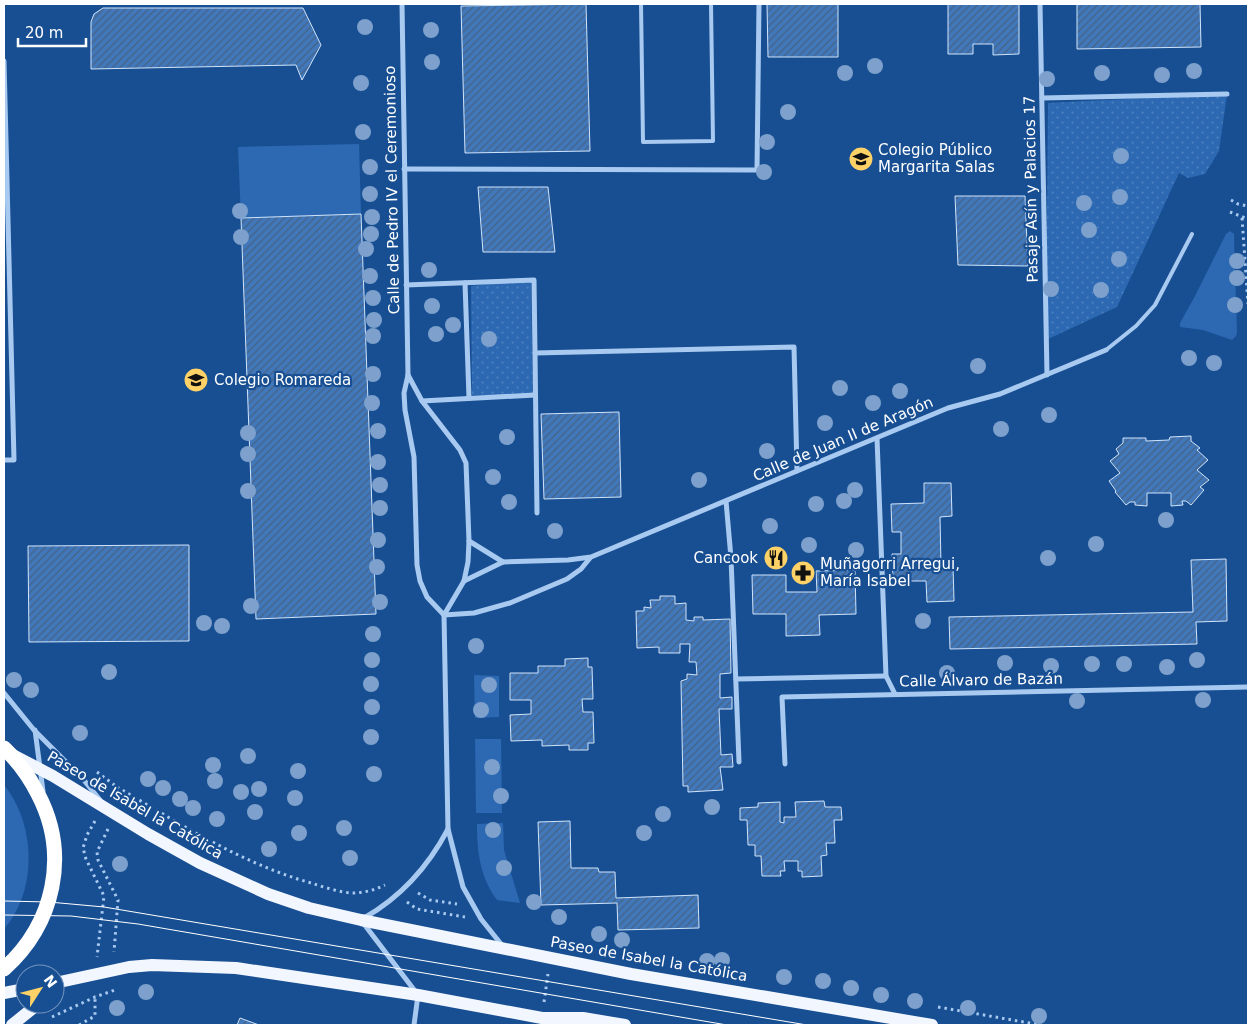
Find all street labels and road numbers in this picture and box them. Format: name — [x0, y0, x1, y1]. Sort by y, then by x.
street label: Calle de Pedro IV el Ceremonioso — [381, 66, 403, 314]
street label: Pasaje Asín y Palacios 17 — [1020, 95, 1042, 283]
street label: Calle de Juan II de Aragón — [750, 393, 936, 485]
street label: Calle Álvaro de Bazán — [899, 669, 1063, 690]
street label: Paseo de Isabel la Católica — [44, 747, 226, 863]
street label: Paseo de Isabel la Católica — [549, 933, 749, 985]

